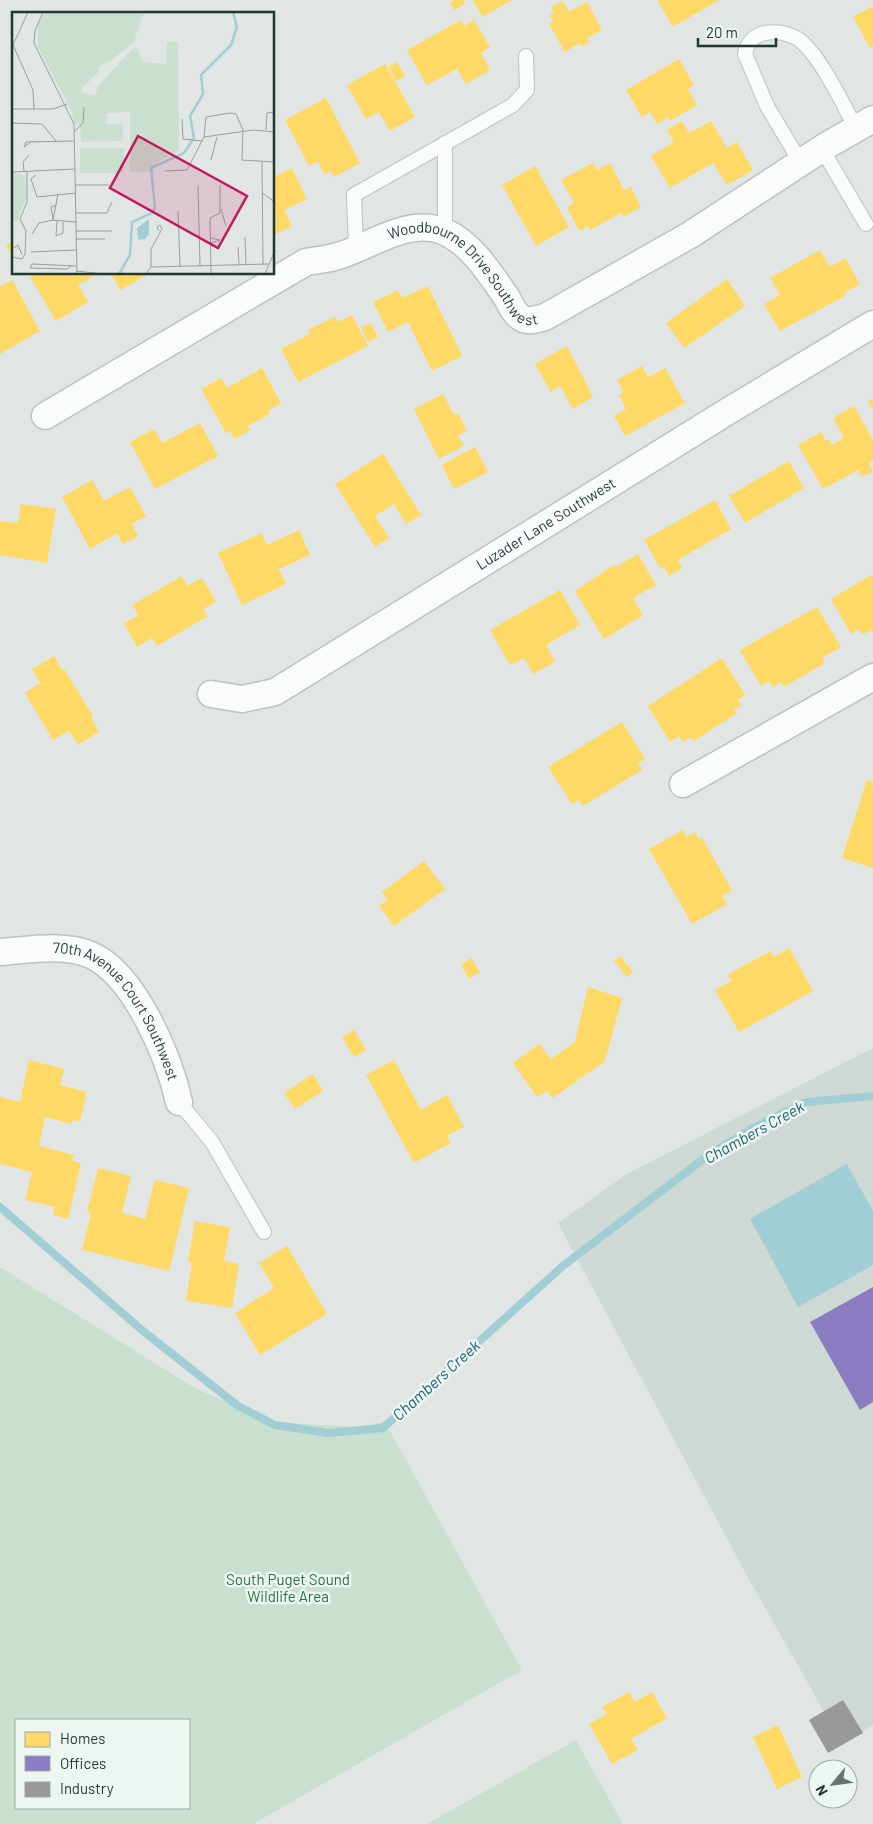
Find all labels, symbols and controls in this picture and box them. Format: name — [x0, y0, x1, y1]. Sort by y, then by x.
inset map — [12, 12, 275, 275]
scale bar — [698, 15, 776, 47]
text: 20 m — [706, 23, 738, 41]
street label: Woodbourne Drive Southwest — [385, 217, 539, 328]
street label: Luzader Lane Southwest — [473, 473, 618, 573]
street label: 70th Avenue Court Southwest — [53, 938, 183, 1083]
water label: Chambers Creek — [701, 1096, 807, 1167]
water label: Chambers Creek — [388, 1335, 484, 1424]
park label: South Puget Sound Wildlife Area — [226, 1570, 350, 1605]
legend — [15, 1719, 190, 1809]
text: Homes — [60, 1729, 105, 1747]
text: Offices — [60, 1754, 106, 1772]
north arrow — [808, 1759, 858, 1809]
text: Industry — [60, 1779, 114, 1797]
text: N — [812, 1782, 831, 1799]

